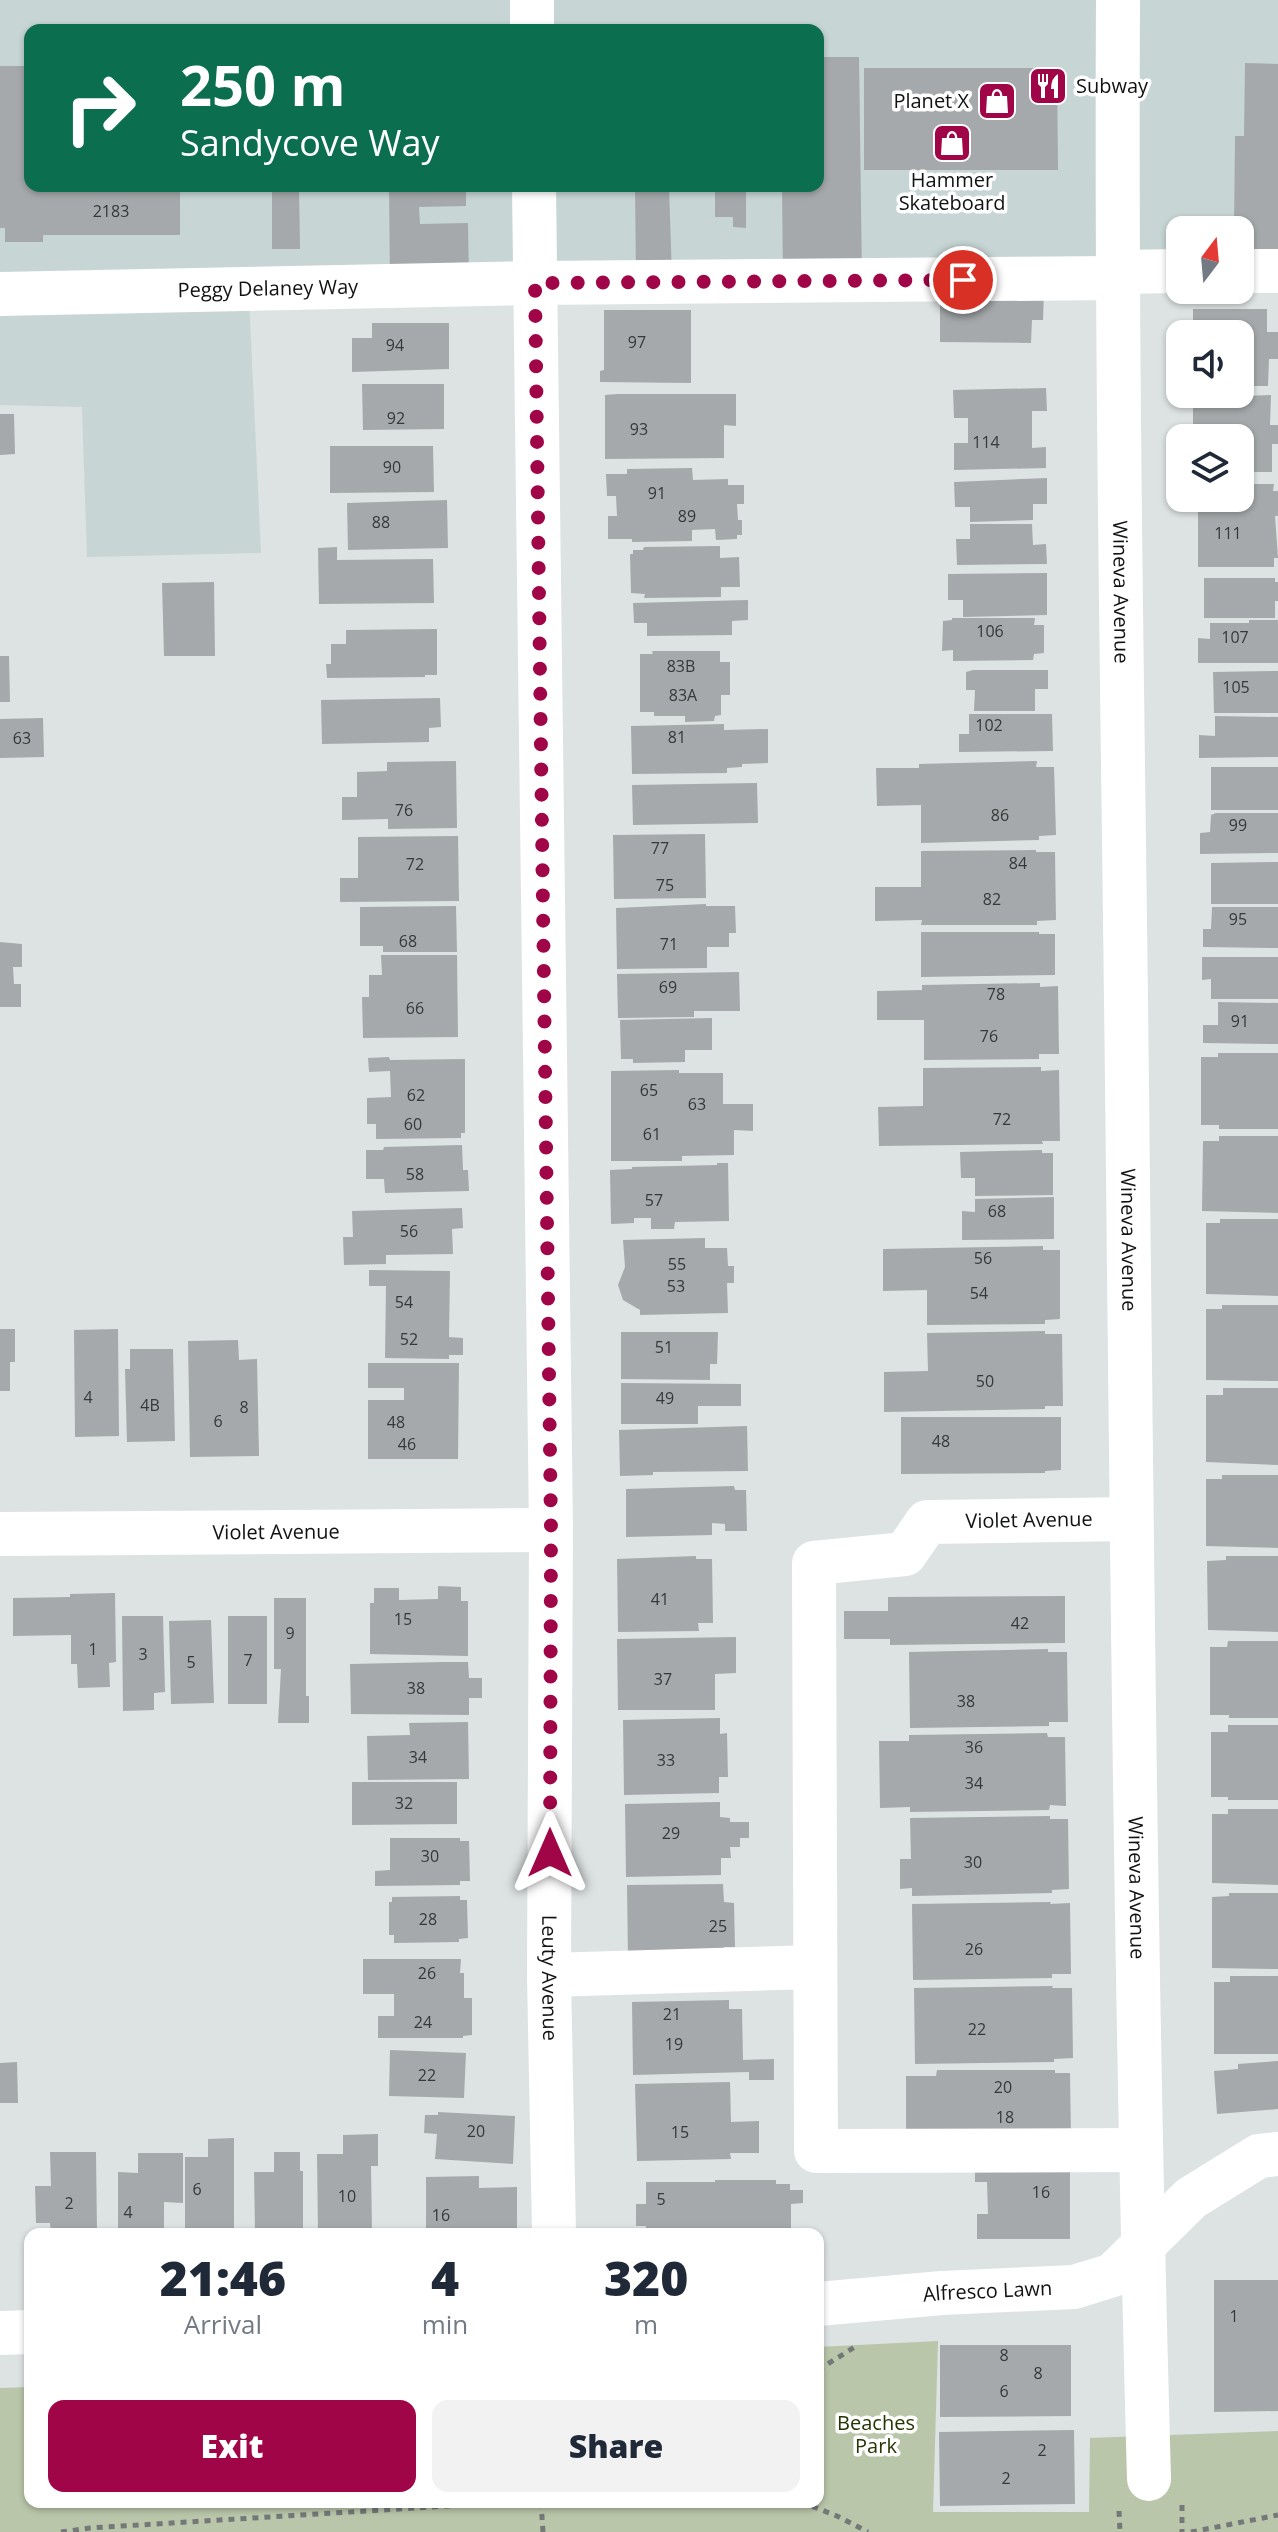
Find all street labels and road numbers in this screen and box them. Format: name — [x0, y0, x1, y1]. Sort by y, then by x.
street label: Peggy Delaney Way — [177, 273, 359, 303]
street label: Wineva Avenue — [1107, 520, 1136, 664]
street label: Wineva Avenue — [1115, 1168, 1143, 1312]
street label: Violet Avenue — [965, 1505, 1093, 1534]
street label: Violet Avenue — [212, 1518, 340, 1545]
street label: Wineva Avenue — [1122, 1816, 1152, 1960]
street label: Leuty Avenue — [536, 1915, 564, 2041]
street label: Alfresco Lawn — [922, 2274, 1053, 2308]

